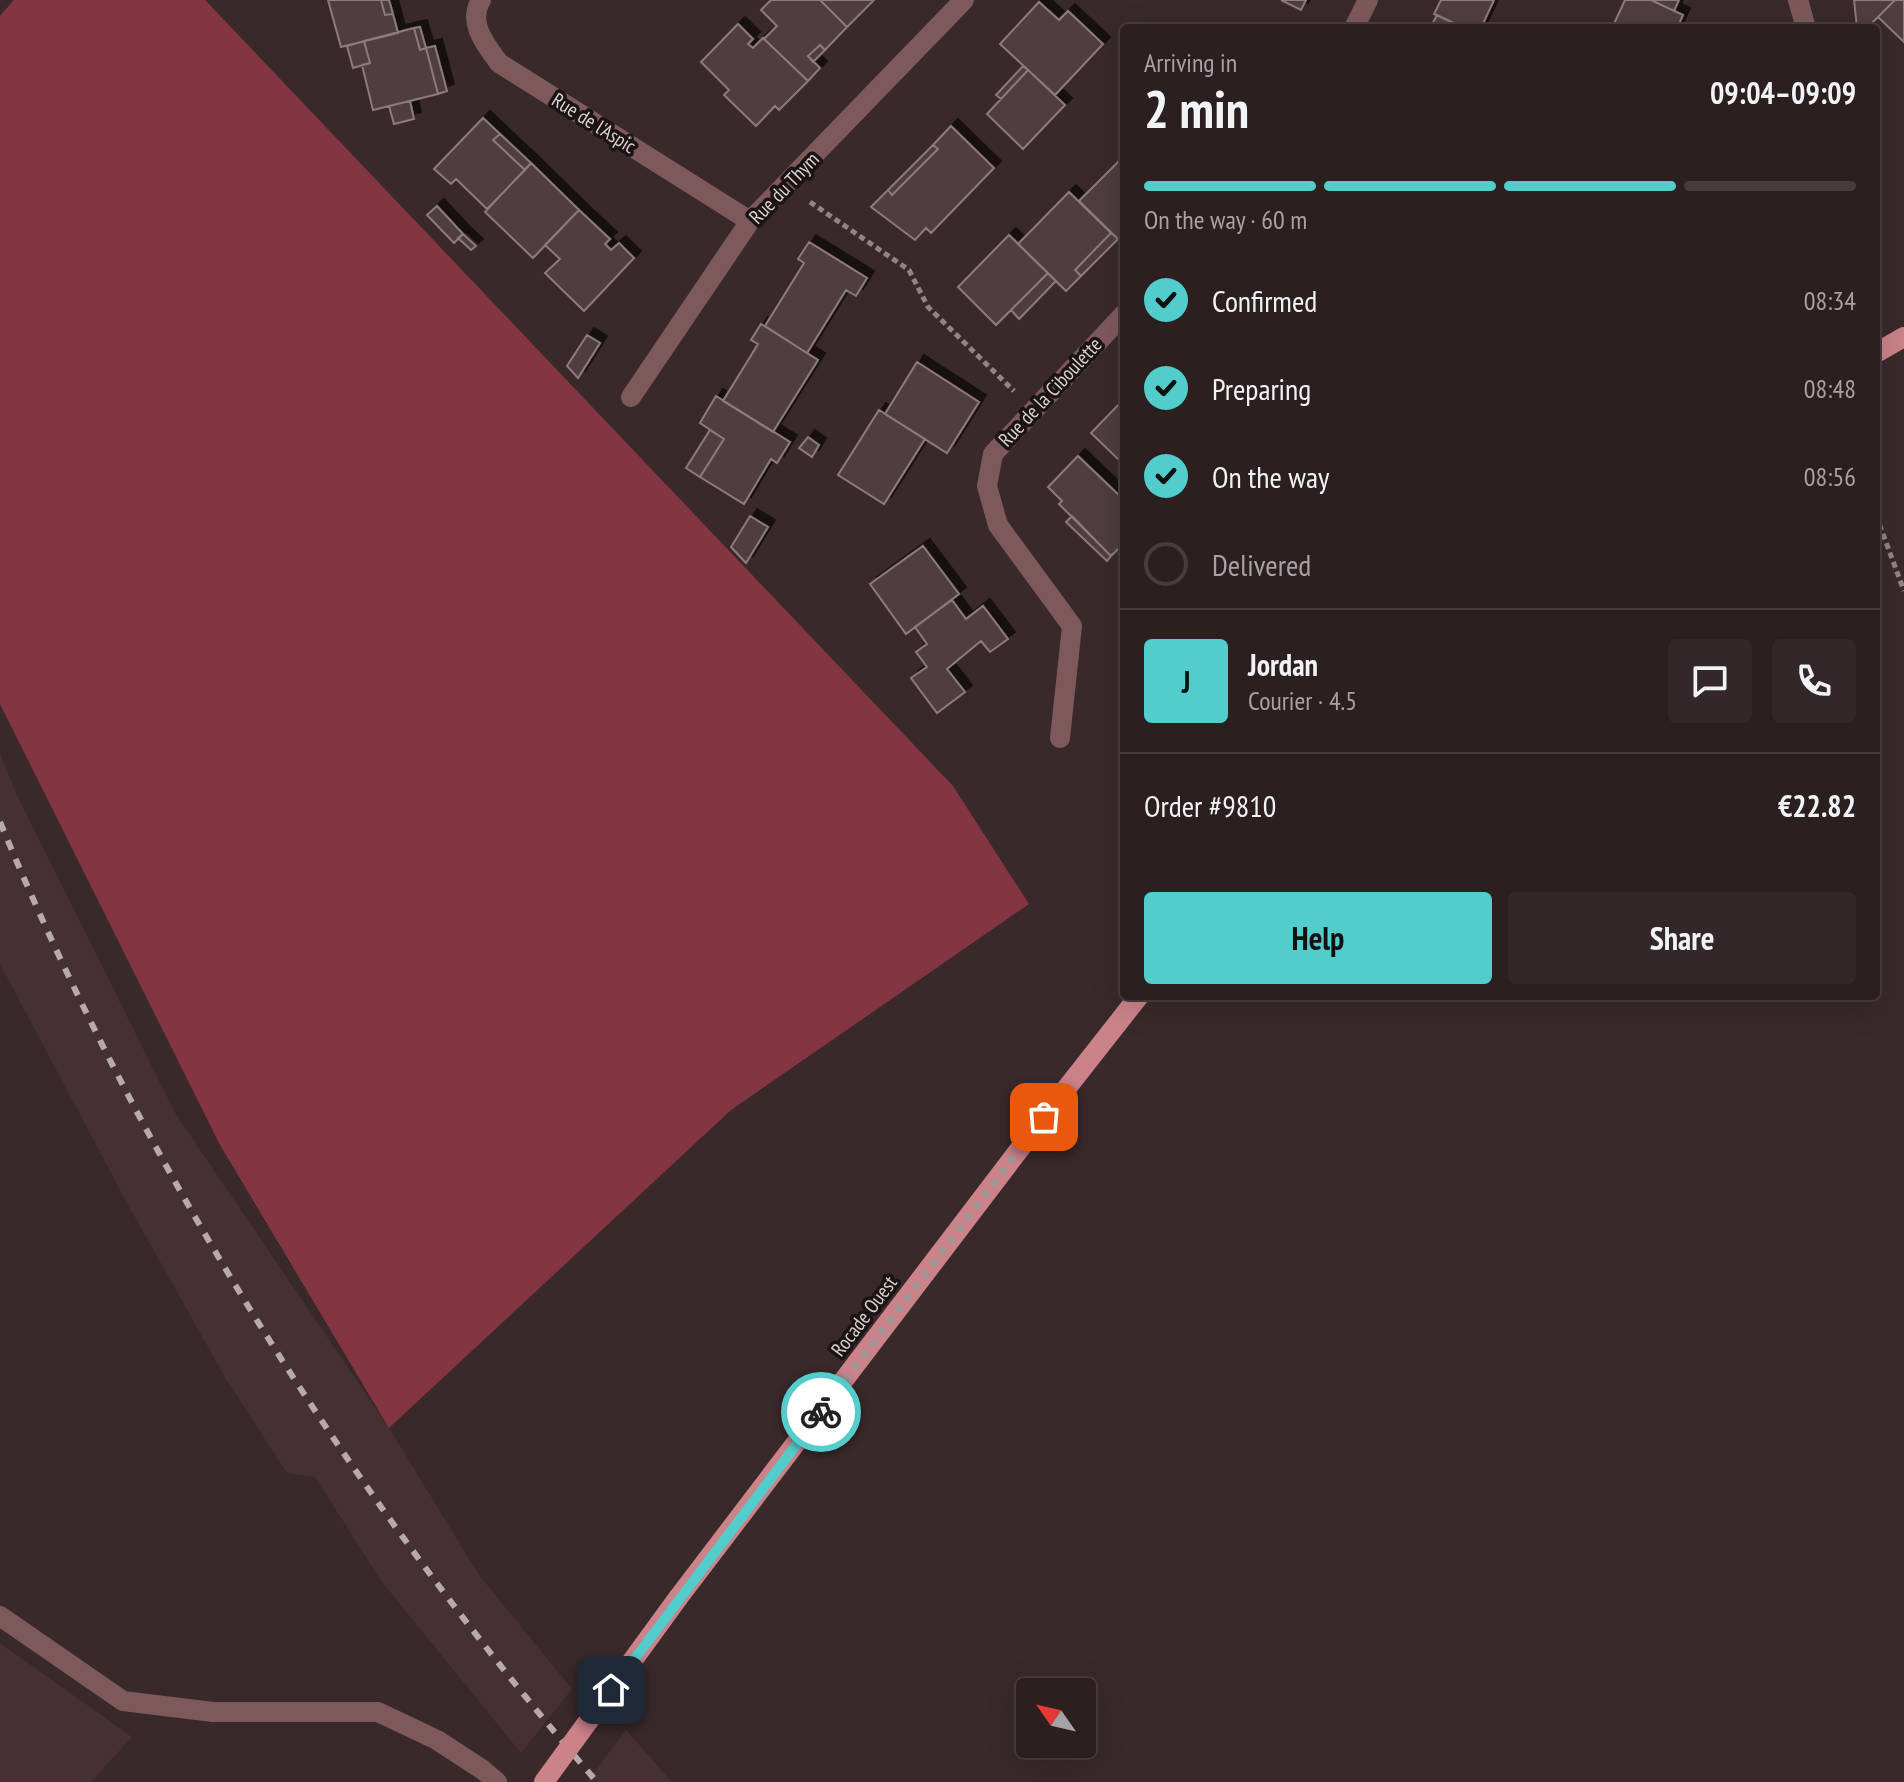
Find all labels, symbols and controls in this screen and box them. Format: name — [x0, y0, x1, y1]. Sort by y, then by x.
text: Arriving in — [1144, 46, 1237, 79]
text: 09:04–09:09 — [1710, 73, 1856, 112]
text: 2 min — [1144, 75, 1249, 142]
street label: Rue de l'Aspic — [547, 87, 641, 159]
street label: Rue du Thym — [743, 147, 825, 229]
text: On the way · 60 m — [1144, 203, 1307, 236]
icon: check — [1144, 278, 1188, 322]
text: Confirmed — [1212, 281, 1317, 320]
text: 08:34 — [1804, 284, 1856, 317]
street label: Rue de la Ciboulette — [993, 332, 1107, 452]
icon: check — [1144, 366, 1188, 410]
text: Preparing — [1212, 369, 1311, 408]
text: 08:48 — [1804, 372, 1856, 405]
icon: check — [1144, 454, 1188, 498]
text: On the way — [1212, 457, 1329, 496]
text: 08:56 — [1804, 460, 1856, 493]
text: Delivered — [1212, 545, 1311, 584]
button: chat — [1668, 639, 1752, 723]
button: phone — [1772, 639, 1856, 723]
text: Jordan — [1248, 645, 1318, 684]
text: J — [1182, 662, 1190, 701]
text: Courier · 4.5 — [1248, 684, 1357, 717]
text: Order #9810 — [1144, 786, 1276, 825]
text: €22.82 — [1778, 786, 1856, 825]
button: Help — [1144, 892, 1492, 984]
button: Share — [1508, 892, 1856, 984]
pin — [1010, 1083, 1078, 1151]
icon: bag — [1022, 1095, 1066, 1139]
street label: Rocade Ouest — [825, 1270, 903, 1361]
courier — [781, 1372, 861, 1452]
icon: bike — [799, 1390, 843, 1434]
pin — [577, 1656, 645, 1724]
icon: home — [589, 1668, 633, 1712]
north arrow — [1016, 1678, 1096, 1758]
map controls — [1016, 1678, 1096, 1758]

